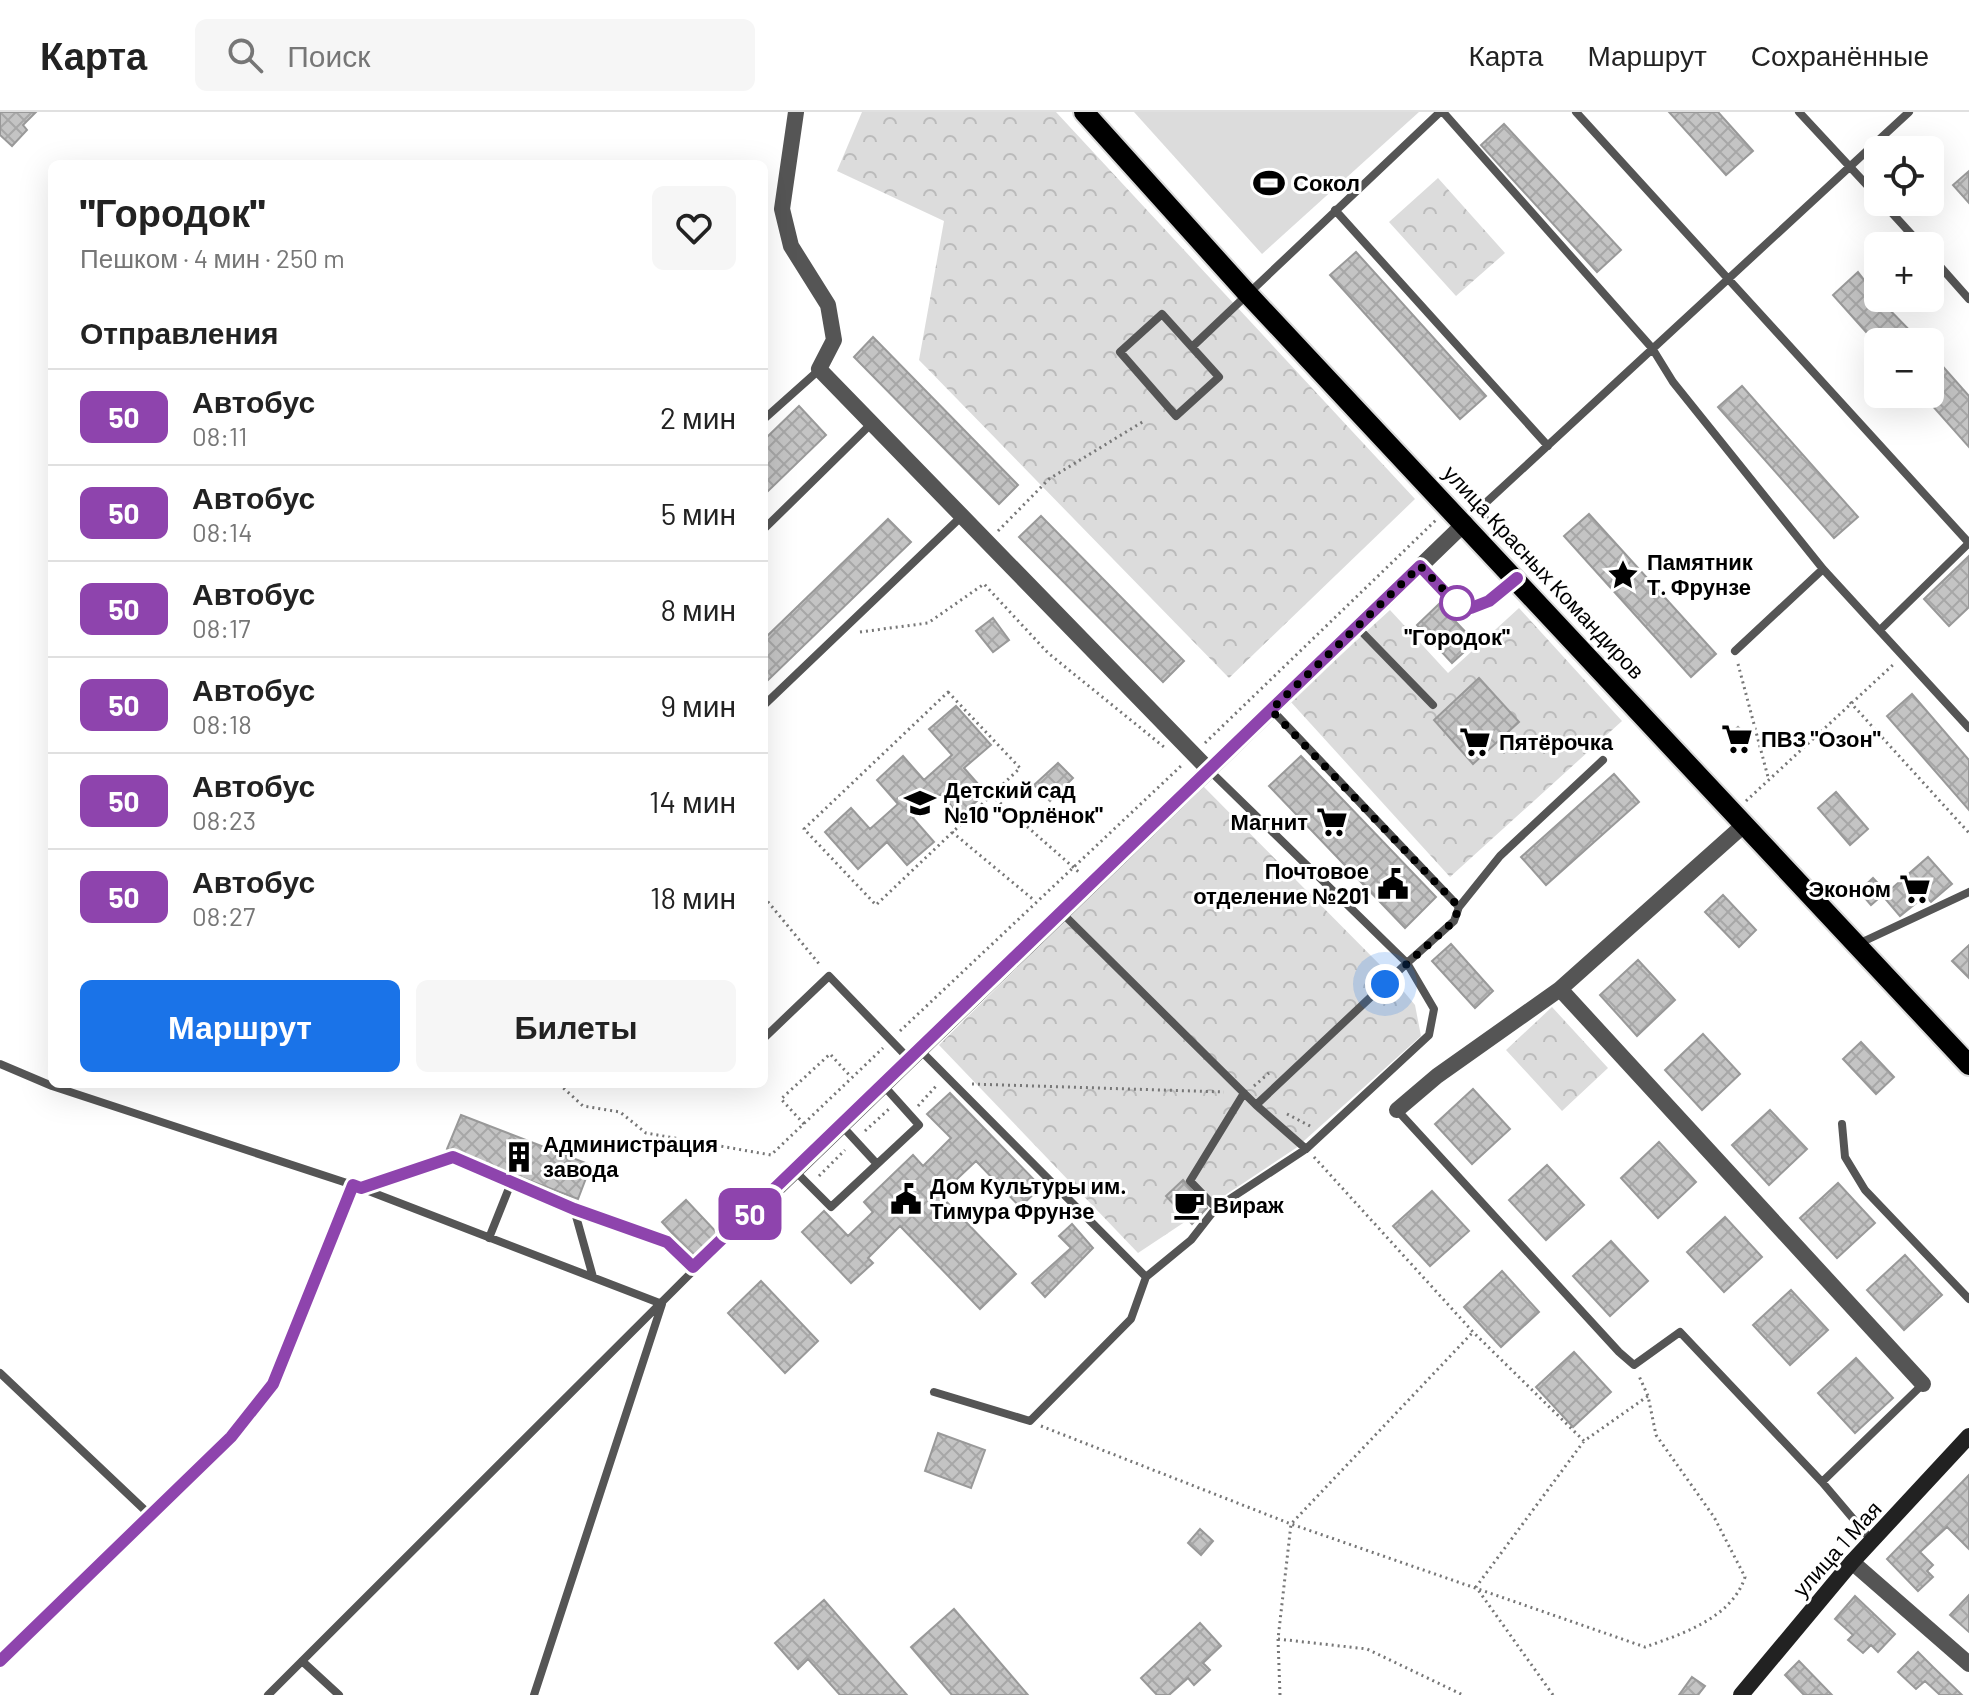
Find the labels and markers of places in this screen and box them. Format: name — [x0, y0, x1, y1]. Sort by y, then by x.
sports icon: Сокол — [1252, 166, 1286, 200]
place label: Сокол — [1293, 169, 1360, 195]
place label: Памятник Т. Фрунзе — [1647, 548, 1754, 600]
place icon: Памятник Т. Фрунзе — [1606, 558, 1640, 592]
marker: "Городок" — [1440, 586, 1474, 620]
place label: "Городок" — [1404, 623, 1510, 650]
supermarket icon: ПВЗ "Озон" — [1720, 722, 1754, 756]
supermarket icon: Пятёрочка — [1458, 725, 1492, 759]
place label: ПВЗ "Озон" — [1761, 725, 1881, 751]
place label: Пятёрочка — [1499, 728, 1614, 755]
place label: Детский сад №10 "Орлёнок" — [944, 776, 1103, 828]
school or university icon: Детский сад №10 "Орлёнок" — [903, 786, 937, 820]
supermarket icon: Магнит — [1315, 805, 1349, 839]
place label: Магнит — [1230, 808, 1308, 834]
place label: Почтовое отделение №201 — [1193, 857, 1369, 909]
public building icon: Почтовое отделение №201 — [1376, 867, 1410, 901]
supermarket icon: Эконом — [1898, 872, 1932, 906]
place label: Эконом — [1808, 875, 1891, 901]
place label: Администрация завода — [543, 1130, 718, 1182]
building icon: Администрация завода — [502, 1140, 536, 1174]
place label: Дом Культуры им. Тимура Фрунзе — [930, 1172, 1126, 1224]
public building icon: Дом Культуры им. Тимура Фрунзе — [889, 1182, 923, 1216]
cafe icon: Вираж — [1172, 1188, 1206, 1222]
place label: Вираж — [1213, 1191, 1284, 1218]

